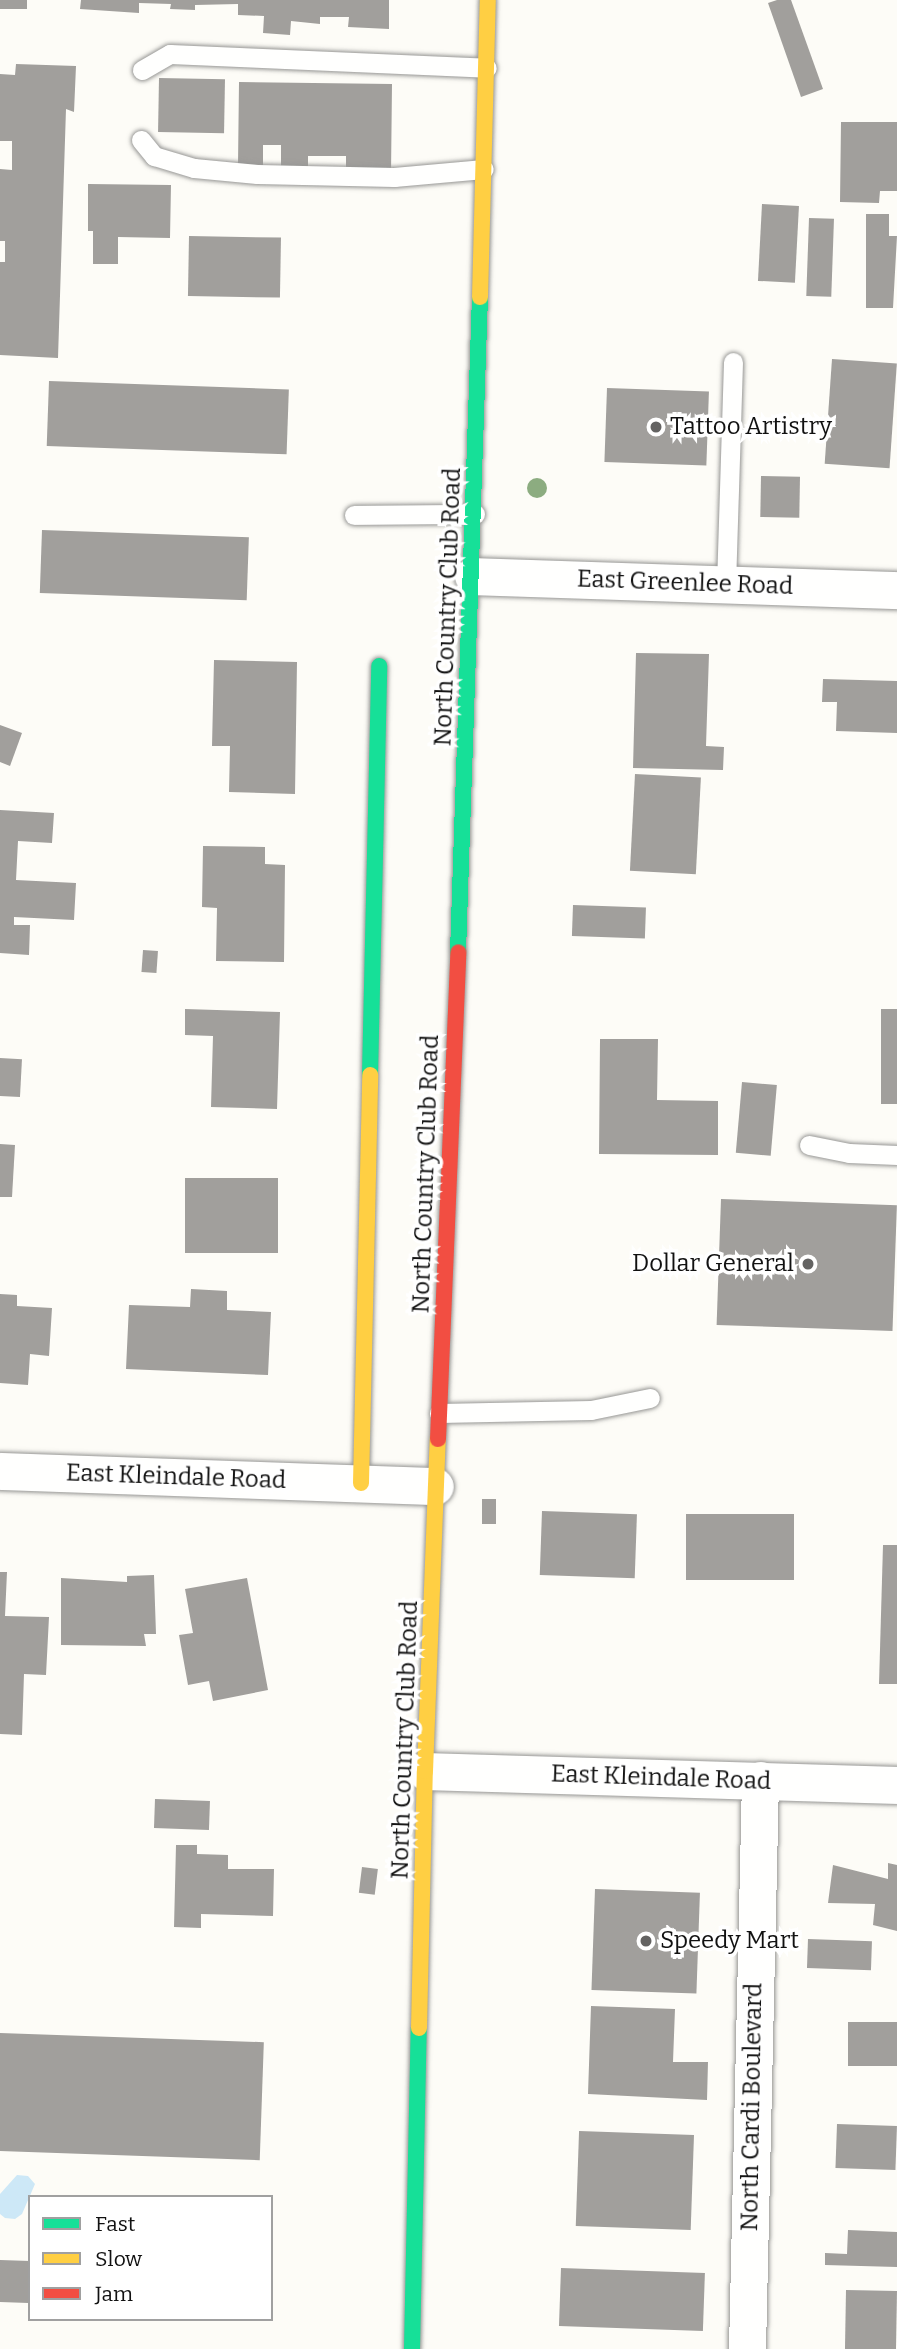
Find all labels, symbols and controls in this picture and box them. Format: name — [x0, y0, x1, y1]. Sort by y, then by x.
place label: Tattoo Artistry — [670, 413, 832, 441]
marker: Tattoo Artistry — [648, 419, 664, 435]
street label: North Country Club Road — [429, 467, 467, 747]
street label: East Greenlee Road — [576, 565, 794, 601]
street label: North Country Club Road — [407, 1034, 445, 1314]
place label: Dollar General — [632, 1250, 794, 1278]
marker: Dollar General — [800, 1256, 816, 1272]
street label: East Kleindale Road — [65, 1459, 287, 1495]
street label: North Country Club Road — [386, 1600, 424, 1880]
street label: East Kleindale Road — [550, 1760, 772, 1796]
place label: Speedy Mart — [660, 1927, 799, 1955]
marker: Speedy Mart — [638, 1933, 654, 1949]
street label: North Cardi Boulevard — [735, 1982, 769, 2232]
legend — [28, 2195, 273, 2321]
text: Fast — [95, 2211, 135, 2237]
text: Slow — [95, 2246, 142, 2272]
text: Jam — [95, 2281, 133, 2307]

